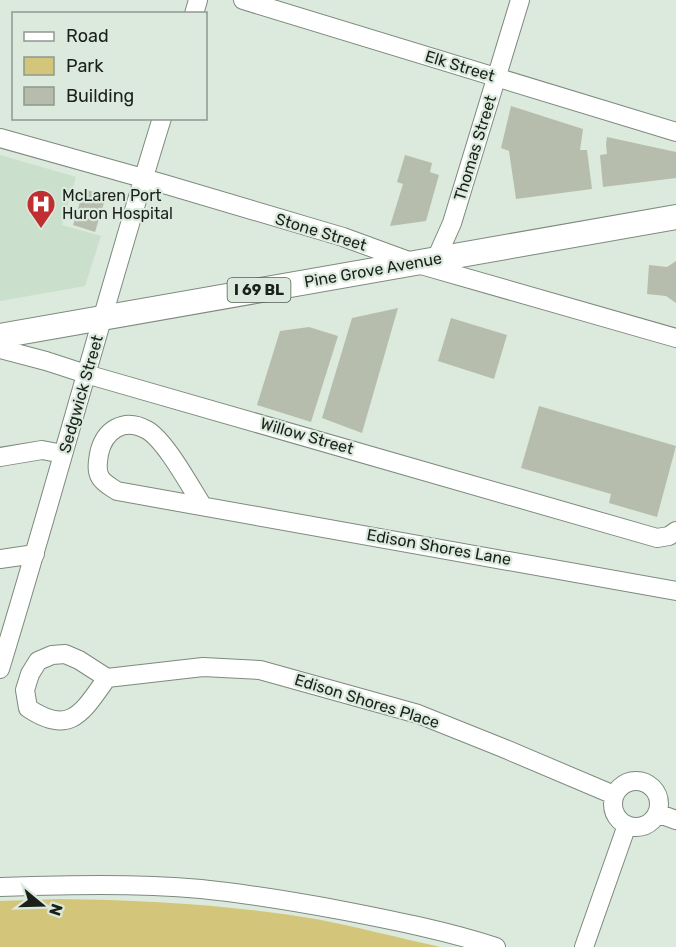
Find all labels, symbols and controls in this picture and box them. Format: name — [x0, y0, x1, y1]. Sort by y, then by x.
legend — [12, 12, 207, 120]
text: Road — [66, 25, 109, 47]
street label: Elk Street — [423, 46, 497, 86]
text: Park — [66, 55, 104, 77]
text: Building — [66, 85, 134, 107]
street label: Thomas Street — [450, 93, 500, 203]
place label: McLaren Port Huron Hospital — [62, 186, 173, 223]
hospital icon: McLaren Port Huron Hospital — [25, 188, 57, 230]
street label: Stone Street — [273, 209, 369, 255]
street label: Pine Grove Avenue — [303, 249, 443, 291]
road number: I 69 BL — [228, 278, 290, 302]
street label: Sedgwick Street — [55, 333, 107, 455]
street label: Willow Street — [258, 414, 356, 458]
street label: Edison Shores Lane — [365, 525, 513, 569]
street label: Edison Shores Place — [292, 670, 442, 732]
north arrow — [12, 875, 72, 935]
text: N — [45, 901, 67, 918]

